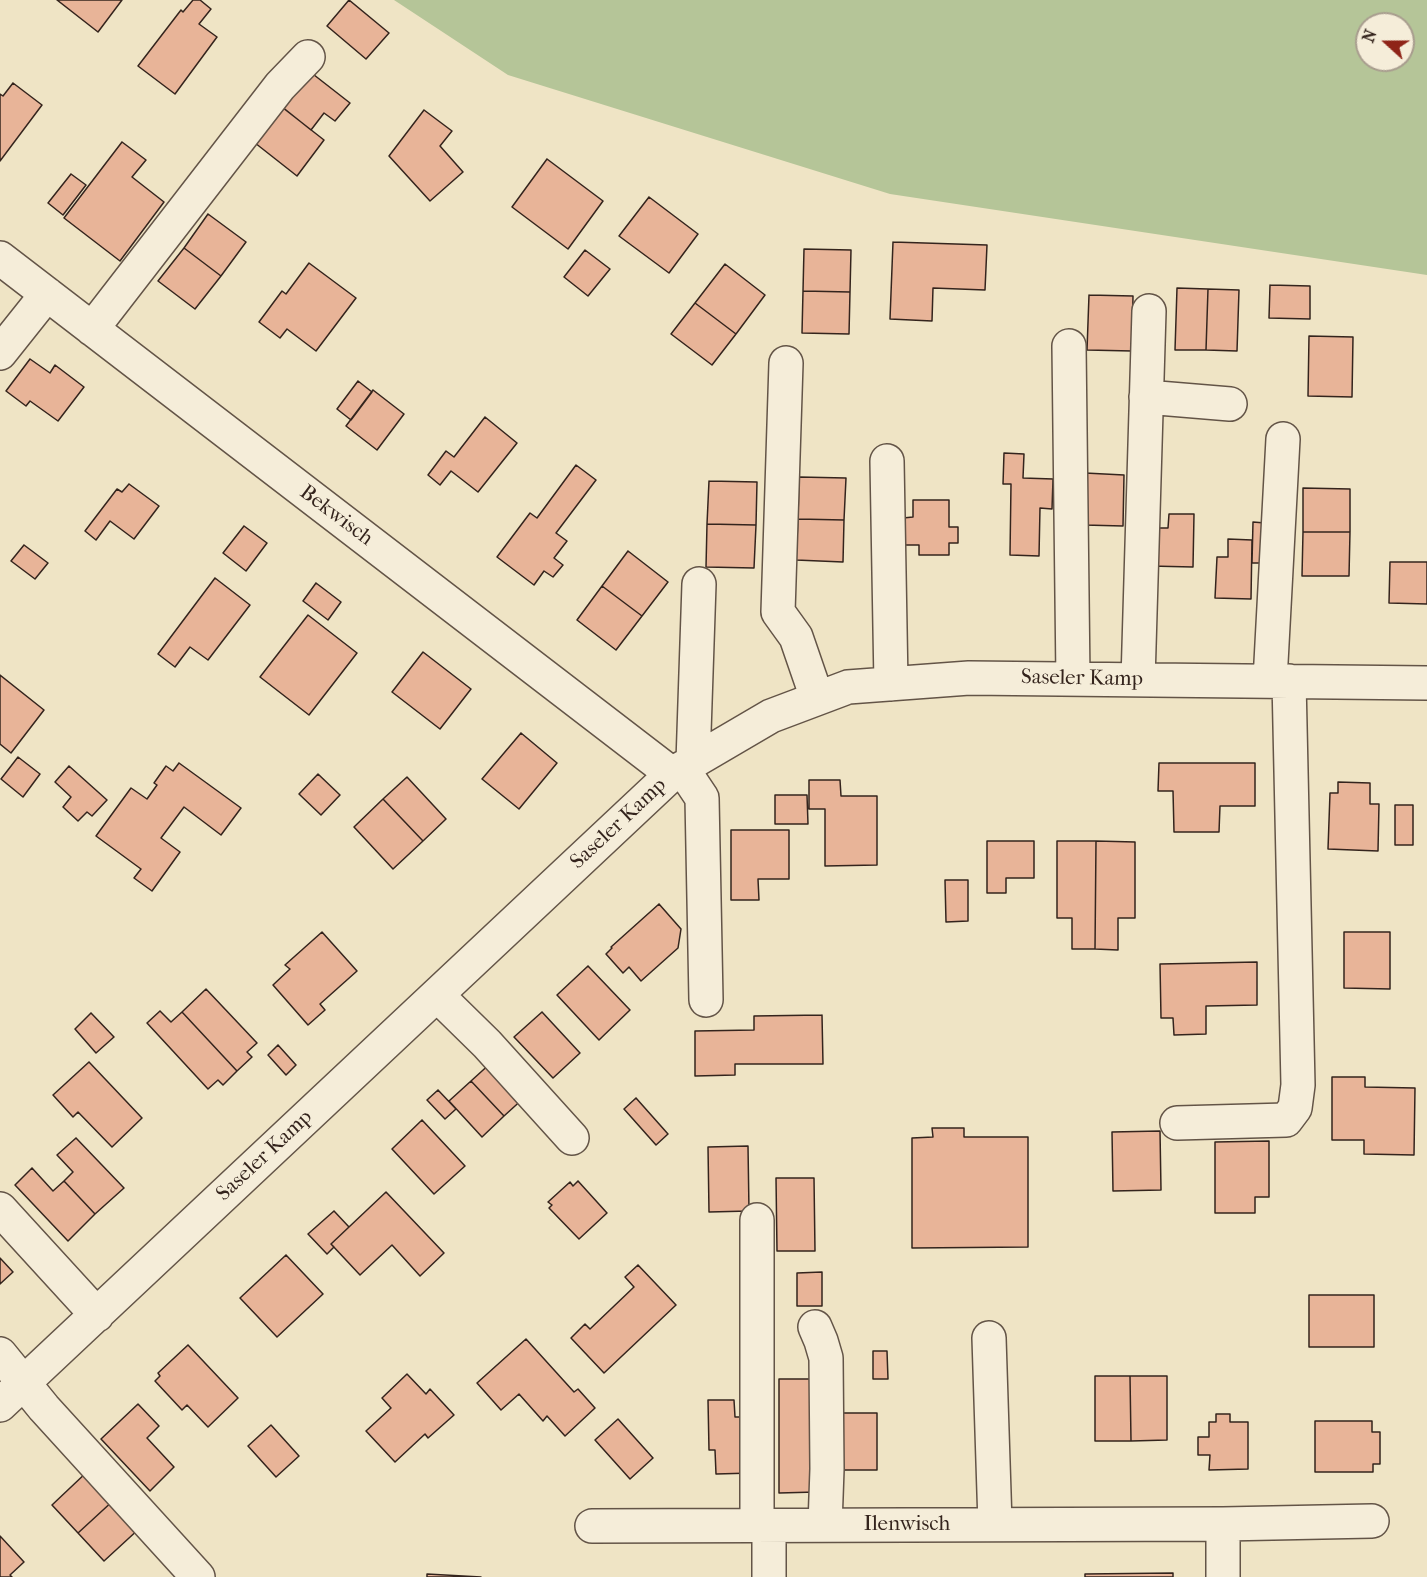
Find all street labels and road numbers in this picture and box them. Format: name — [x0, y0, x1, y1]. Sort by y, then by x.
street label: Bekwisch — [294, 480, 378, 552]
street label: Saseler Kamp — [1021, 665, 1143, 693]
street label: Saseler Kamp — [566, 773, 672, 875]
street label: Saseler Kamp — [212, 1105, 318, 1207]
street label: Ilenwisch — [864, 1512, 950, 1538]

